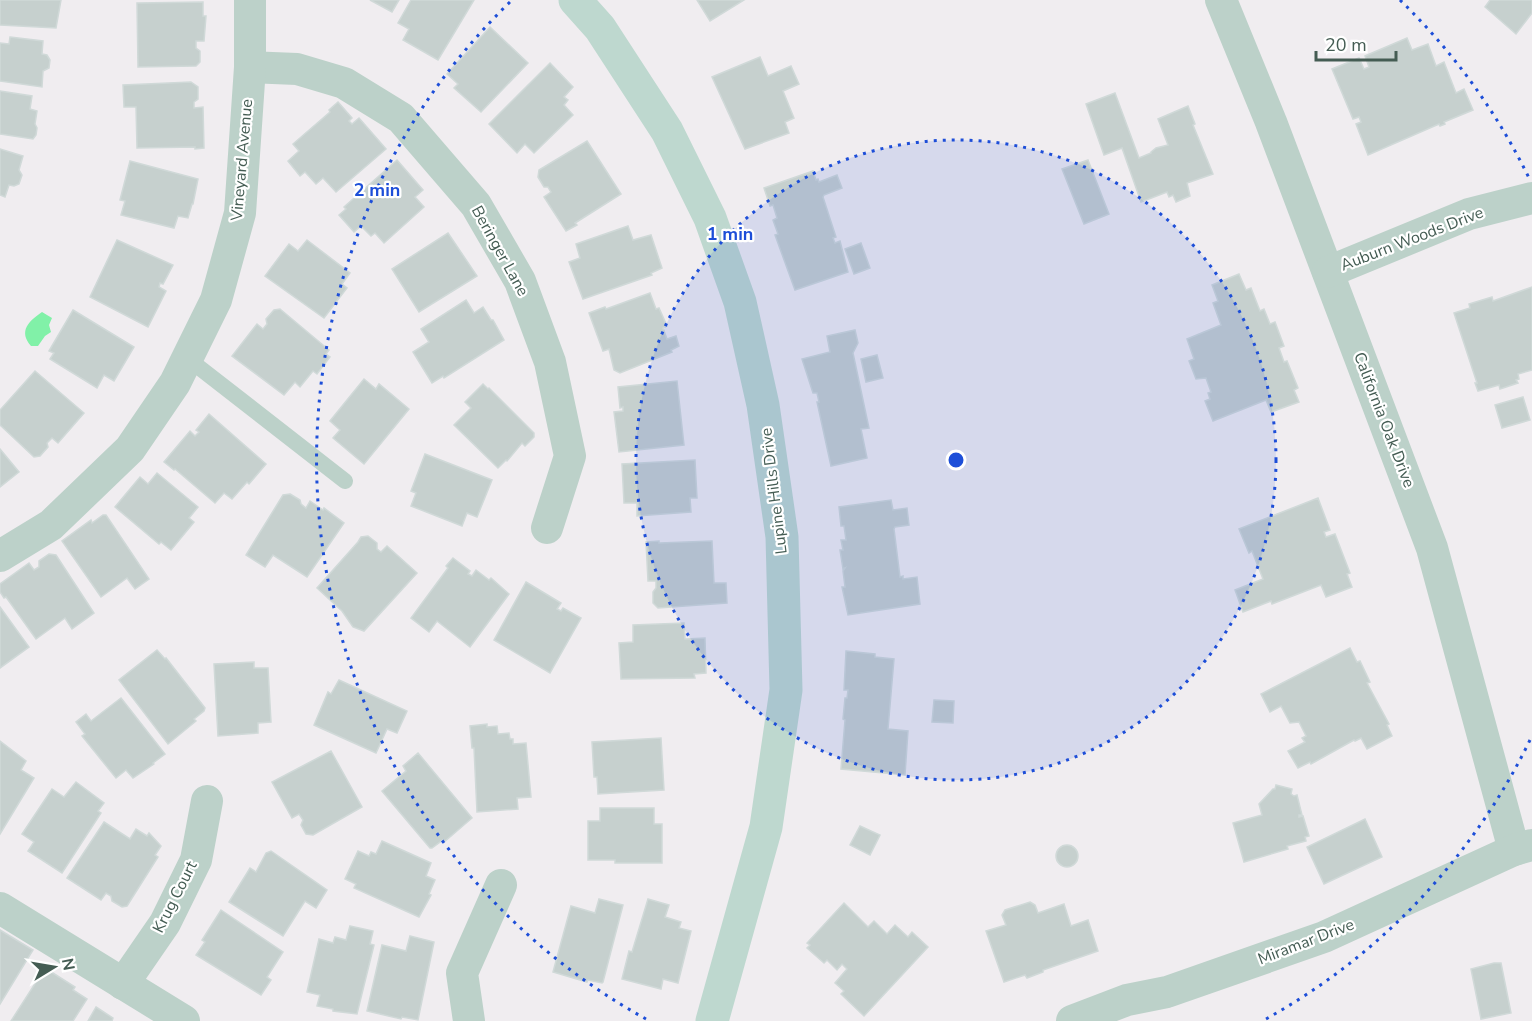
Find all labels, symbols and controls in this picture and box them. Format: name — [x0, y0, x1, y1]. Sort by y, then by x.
scale bar — [1316, 24, 1396, 62]
text: 20 m — [1325, 33, 1367, 57]
street label: Vineyard Avenue — [226, 98, 258, 223]
text: 2 min — [354, 178, 400, 202]
street label: Beringer Lane — [466, 202, 534, 300]
street label: Auburn Woods Drive — [1337, 202, 1487, 276]
text: 1 min — [707, 222, 753, 246]
street label: California Oak Drive — [1348, 349, 1420, 491]
street label: Lupine Hills Drive — [755, 426, 793, 556]
centre of rings — [946, 450, 966, 470]
street label: Krug Court — [147, 857, 203, 937]
street label: Miramar Drive — [1255, 914, 1357, 970]
north arrow — [24, 937, 84, 997]
text: N — [56, 956, 80, 972]

